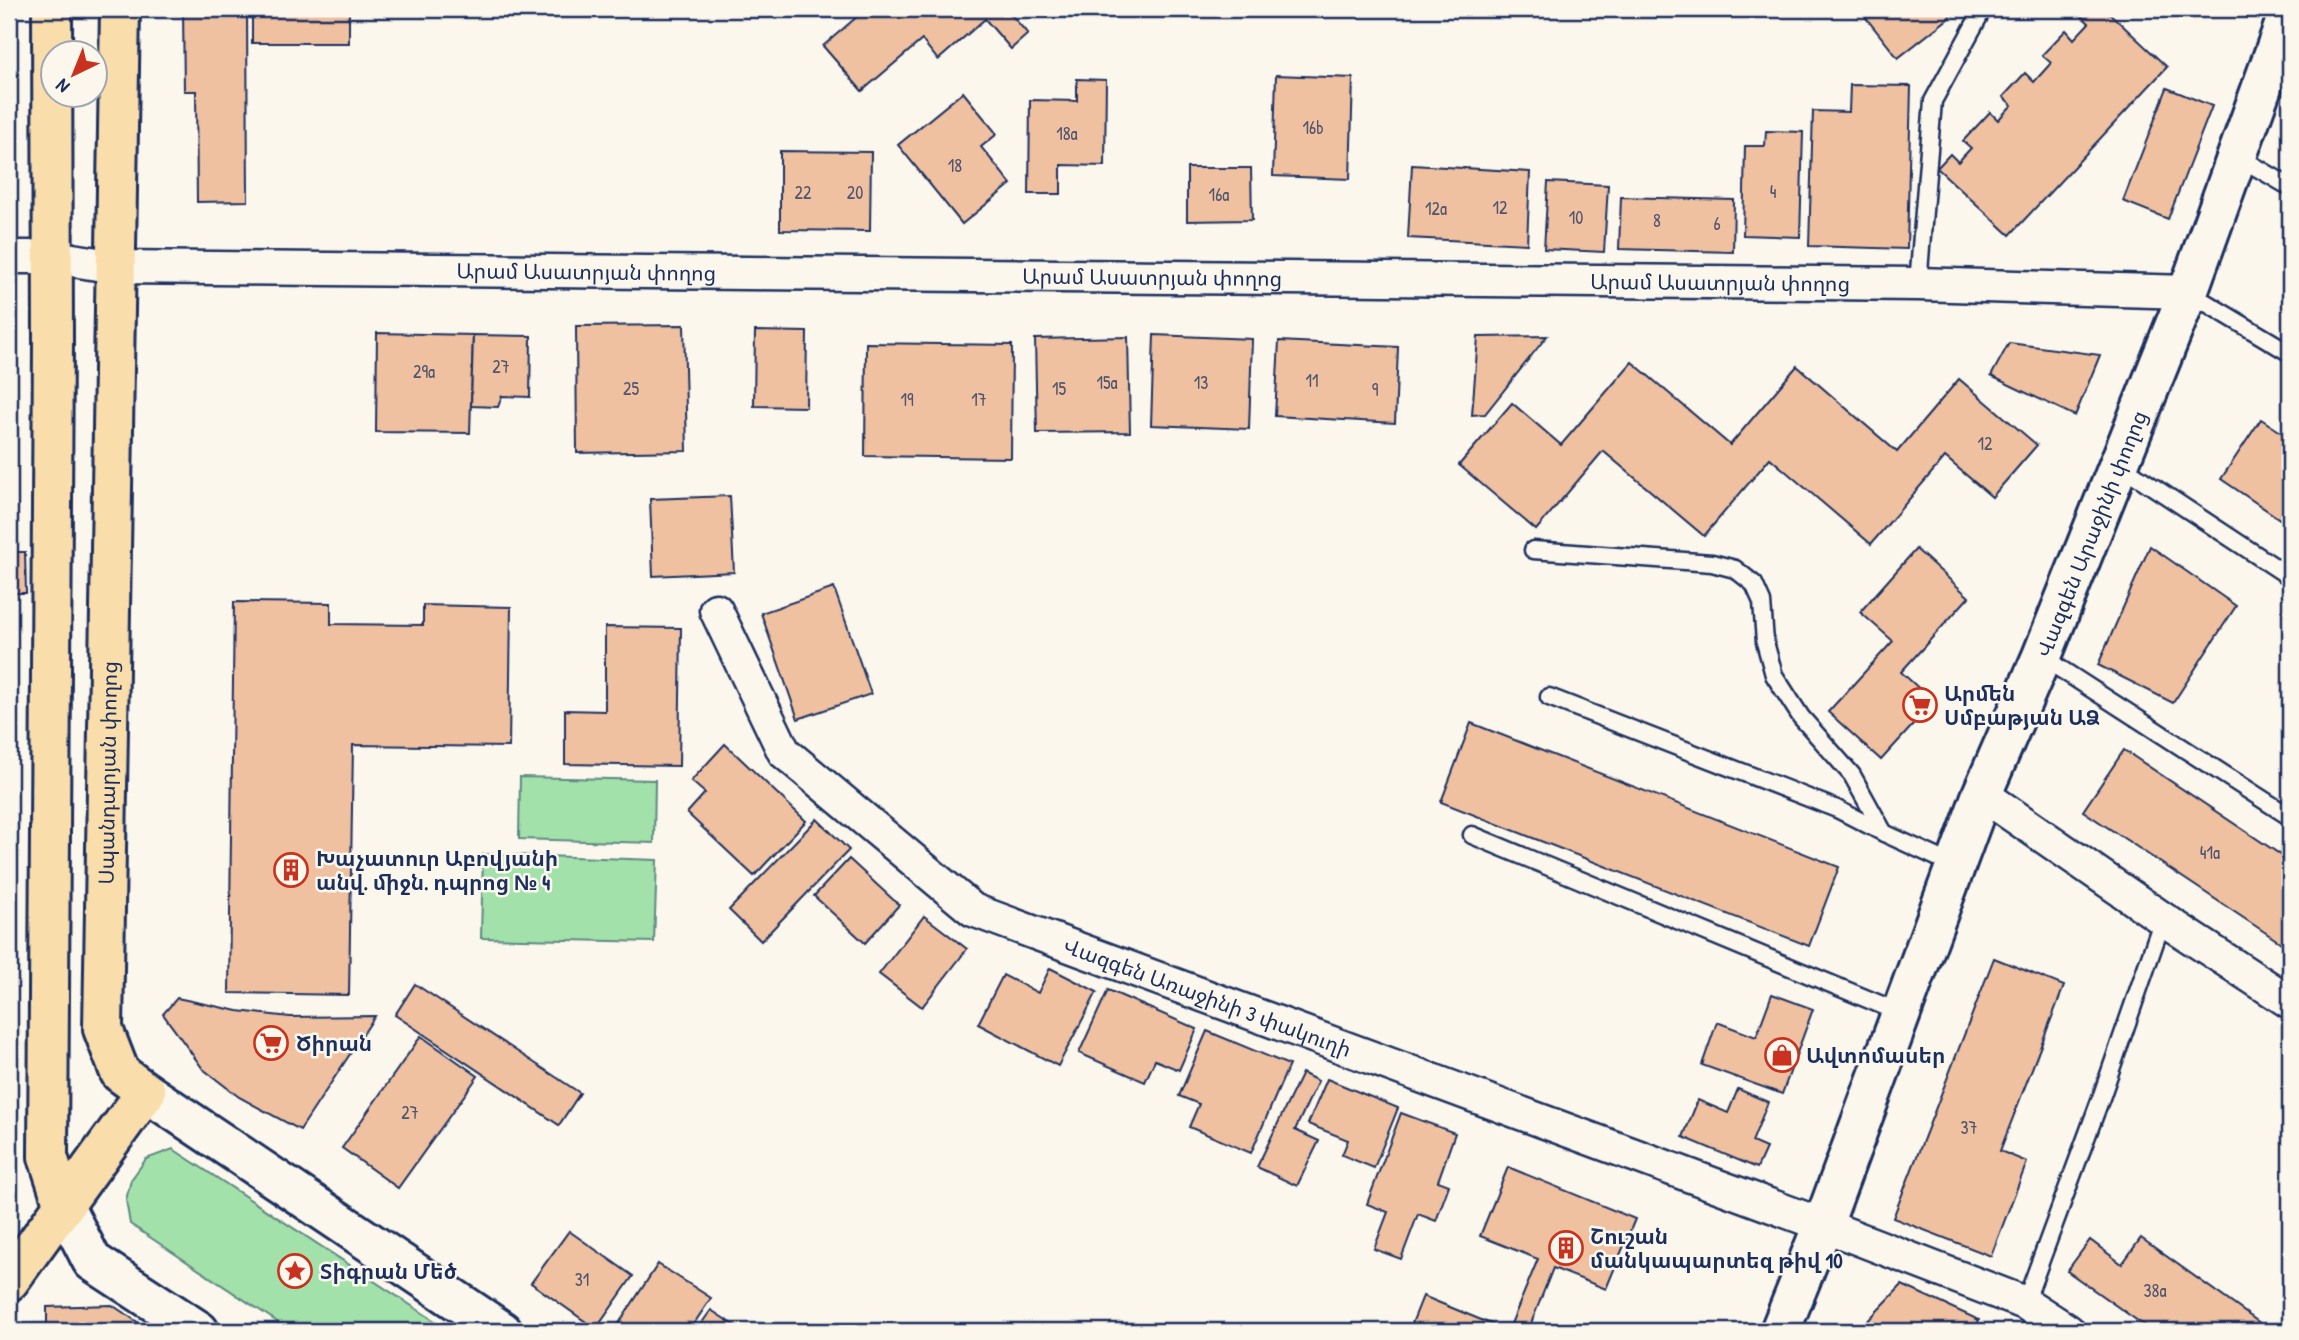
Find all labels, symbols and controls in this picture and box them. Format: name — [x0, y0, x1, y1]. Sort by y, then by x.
north arrow — [38, 38, 108, 108]
text: N — [50, 73, 75, 99]
house number: 16b — [1302, 115, 1324, 140]
house number: 18a — [1056, 121, 1078, 146]
house number: 18 — [948, 153, 962, 178]
house number: 4 — [1770, 179, 1777, 204]
house number: 22 — [795, 180, 812, 205]
house number: 20 — [847, 180, 863, 205]
house number: 16a — [1209, 182, 1229, 207]
house number: 12 — [1493, 195, 1508, 220]
house number: 12a — [1425, 196, 1447, 221]
house number: 10 — [1569, 205, 1583, 230]
house number: 8 — [1653, 208, 1661, 233]
house number: 6 — [1713, 211, 1721, 236]
street label: Արամ Ասատրյան փողոց — [456, 256, 716, 287]
street label: Արամ Ասատրյան փողոց — [1022, 261, 1282, 293]
street label: Արամ Ասատրյան փողոց — [1590, 266, 1850, 298]
house number: 27 — [492, 354, 510, 379]
house number: 29a — [413, 359, 435, 384]
house number: 11 — [1305, 368, 1319, 393]
house number: 15a — [1096, 370, 1118, 395]
house number: 13 — [1194, 370, 1208, 395]
house number: 25 — [623, 376, 639, 401]
house number: 15 — [1052, 376, 1066, 401]
house number: 9 — [1372, 377, 1379, 402]
house number: 19 — [900, 387, 914, 412]
house number: 17 — [971, 387, 987, 412]
street label: Վազգեն Արաջինի փողոց — [2029, 406, 2154, 661]
house number: 12 — [1978, 431, 1993, 456]
street label: Սպանդարյան փողոց — [91, 661, 124, 885]
place label: Արմեն Սմբաթյան ԱՁ — [1944, 679, 2100, 732]
supermarket icon: Արմեն Սմբաթյան ԱՁ — [1901, 686, 1939, 724]
house number: 41a — [2200, 840, 2220, 865]
place label: Խաչատուր Աբովյանի անվ. միջն. դպրոց № 4 — [316, 844, 558, 897]
building icon: Խաչատուր Աբովյանի անվ. միջն. դպրոց № 4 — [272, 851, 310, 889]
street label: Վազգեն Առաջինի 3 փակուղի — [1060, 930, 1356, 1064]
supermarket icon: Ծիրան — [252, 1024, 290, 1062]
place label: Ծիրան — [296, 1029, 372, 1058]
shop icon: Ավտոմասեր — [1763, 1036, 1801, 1074]
place label: Ավտոմասեր — [1806, 1041, 1945, 1070]
house number: 27 — [401, 1100, 419, 1125]
house number: 37 — [1961, 1115, 1978, 1140]
place label: Շուշան մանկապարտեզ թիվ 10 — [1590, 1222, 1843, 1275]
building icon: Շուշան մանկապարտեզ թիվ 10 — [1547, 1229, 1585, 1267]
place icon: Տիգրան Մեծ — [276, 1252, 314, 1290]
place label: Տիգրան Մեծ — [320, 1257, 457, 1286]
house number: 31 — [575, 1267, 589, 1292]
house number: 38a — [2144, 1278, 2166, 1303]

